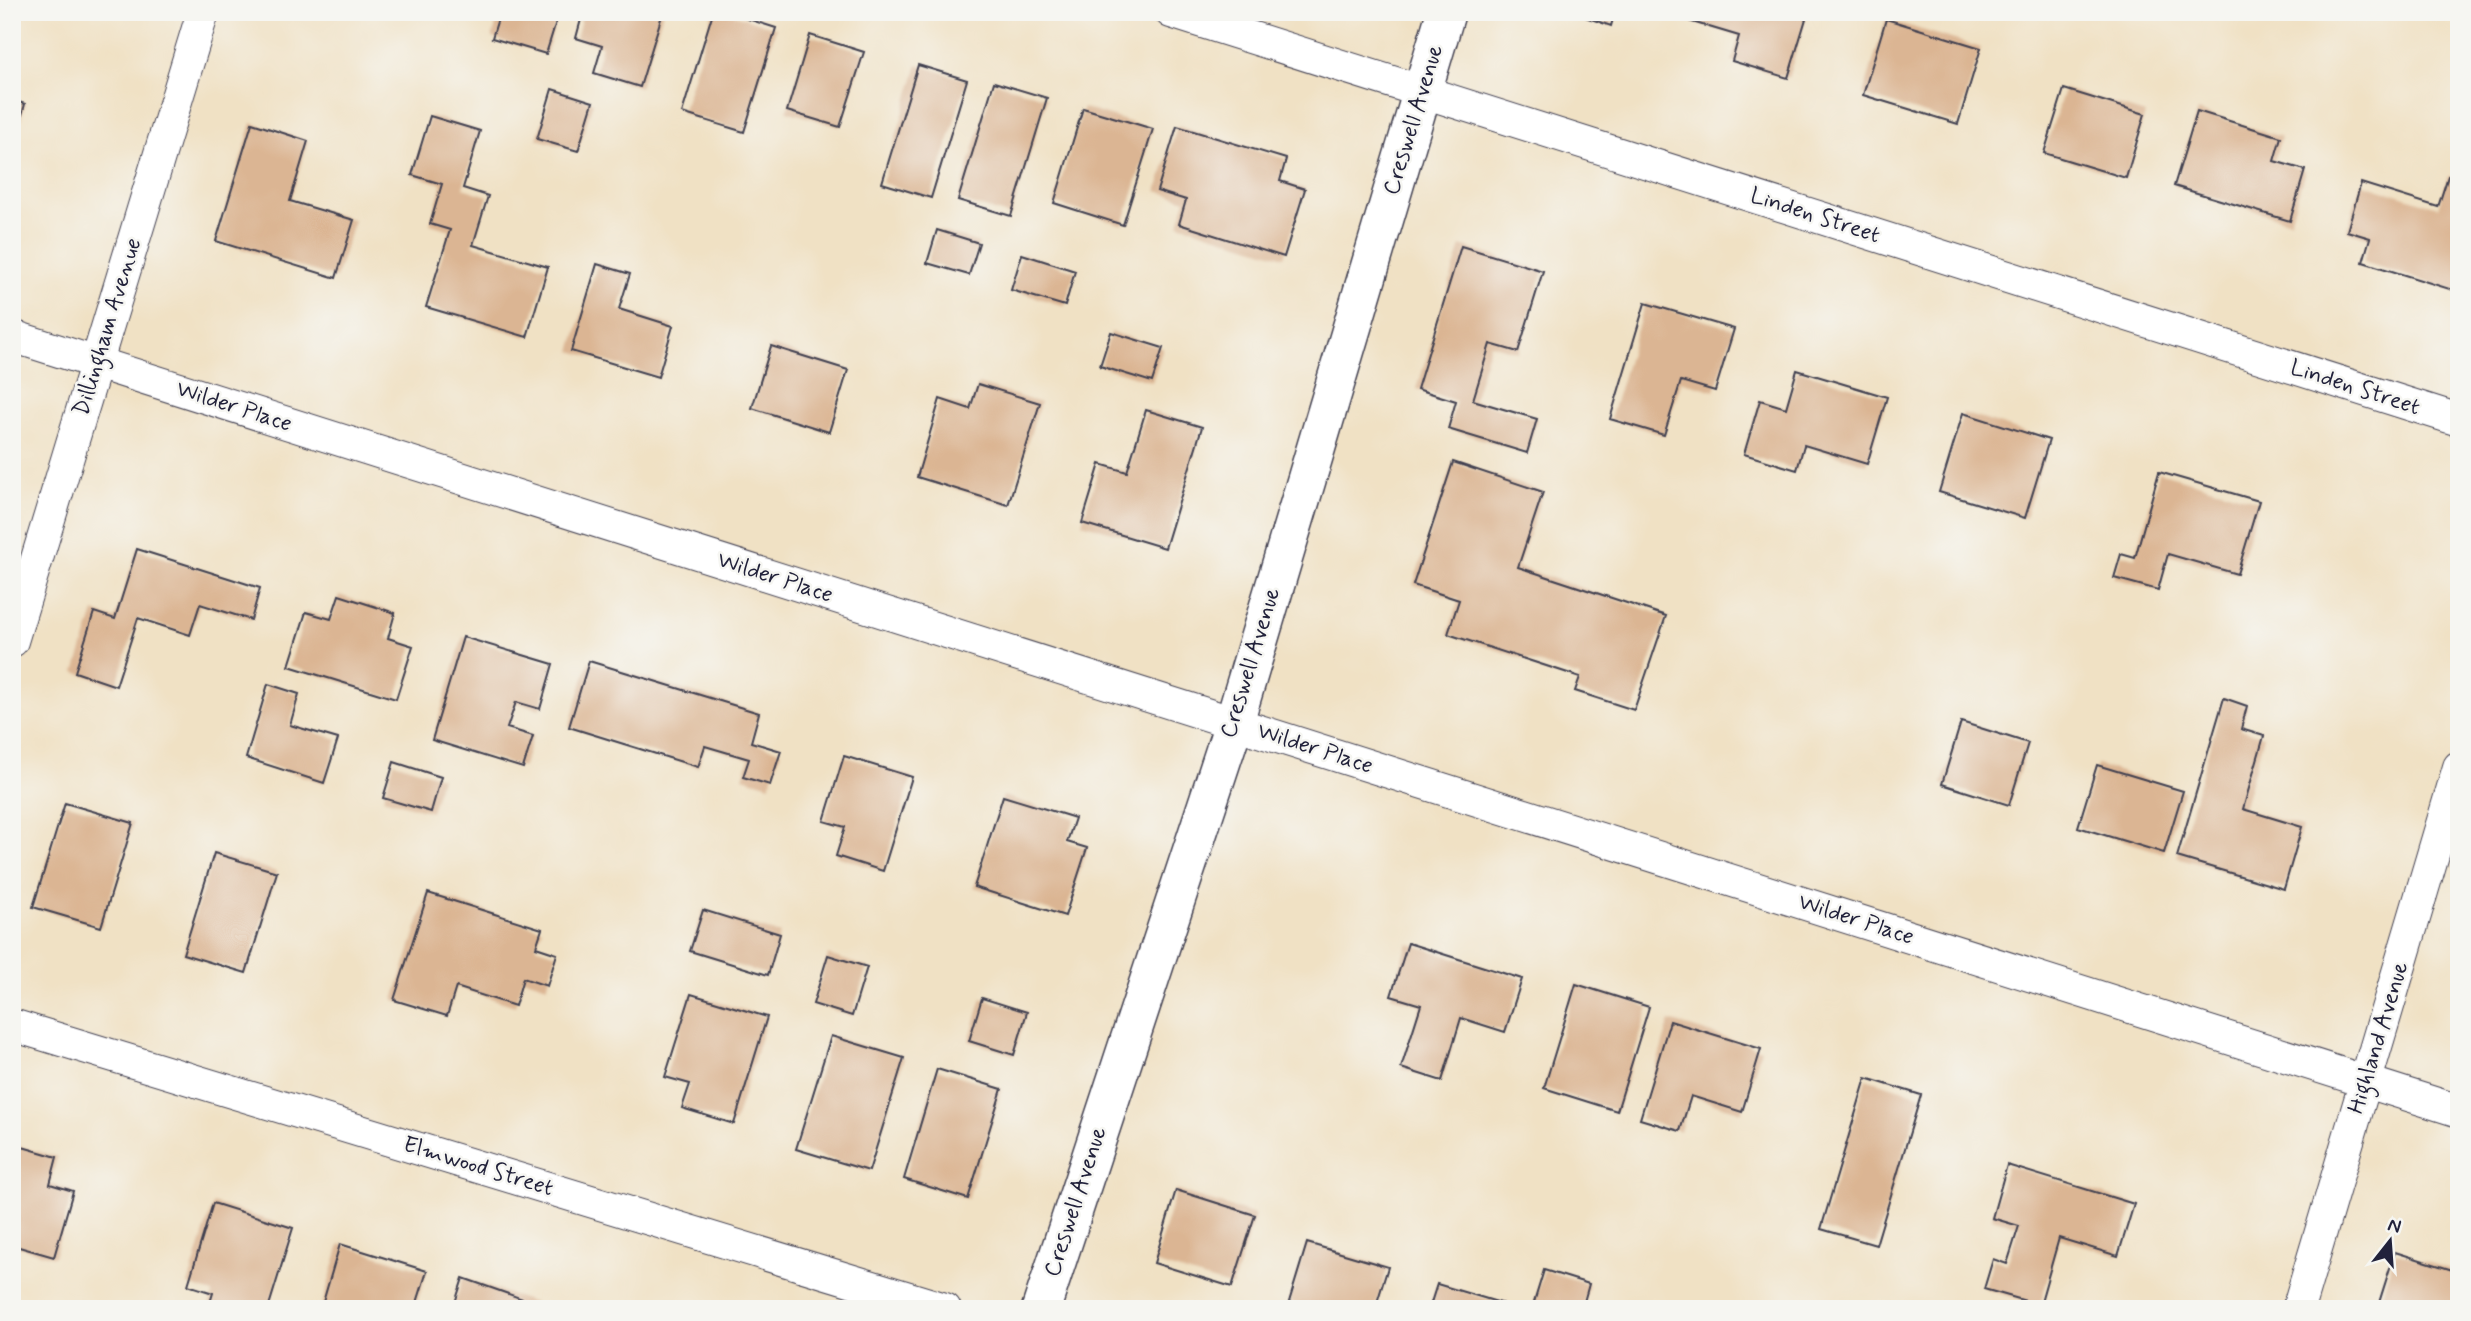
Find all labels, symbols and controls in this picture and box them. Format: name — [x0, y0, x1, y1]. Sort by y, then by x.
street label: Creswell Avenue — [1377, 41, 1451, 199]
street label: Linden Street — [1746, 181, 1884, 251]
street label: Dillingham Avenue — [67, 234, 151, 420]
street label: Linden Street — [2286, 353, 2424, 423]
street label: Wilder Place — [172, 374, 296, 440]
street label: Wilder Place — [713, 545, 837, 611]
street label: Creswell Avenue — [1214, 584, 1288, 742]
street label: Wilder Place — [1253, 716, 1377, 782]
street label: Wilder Place — [1794, 887, 1918, 953]
street label: Highland Avenue — [2342, 958, 2418, 1118]
street label: Creswell Avenue — [1038, 1123, 1114, 1281]
street label: Elmwood Street — [399, 1130, 557, 1204]
north arrow — [2356, 1206, 2426, 1276]
text: N — [2385, 1212, 2404, 1240]

